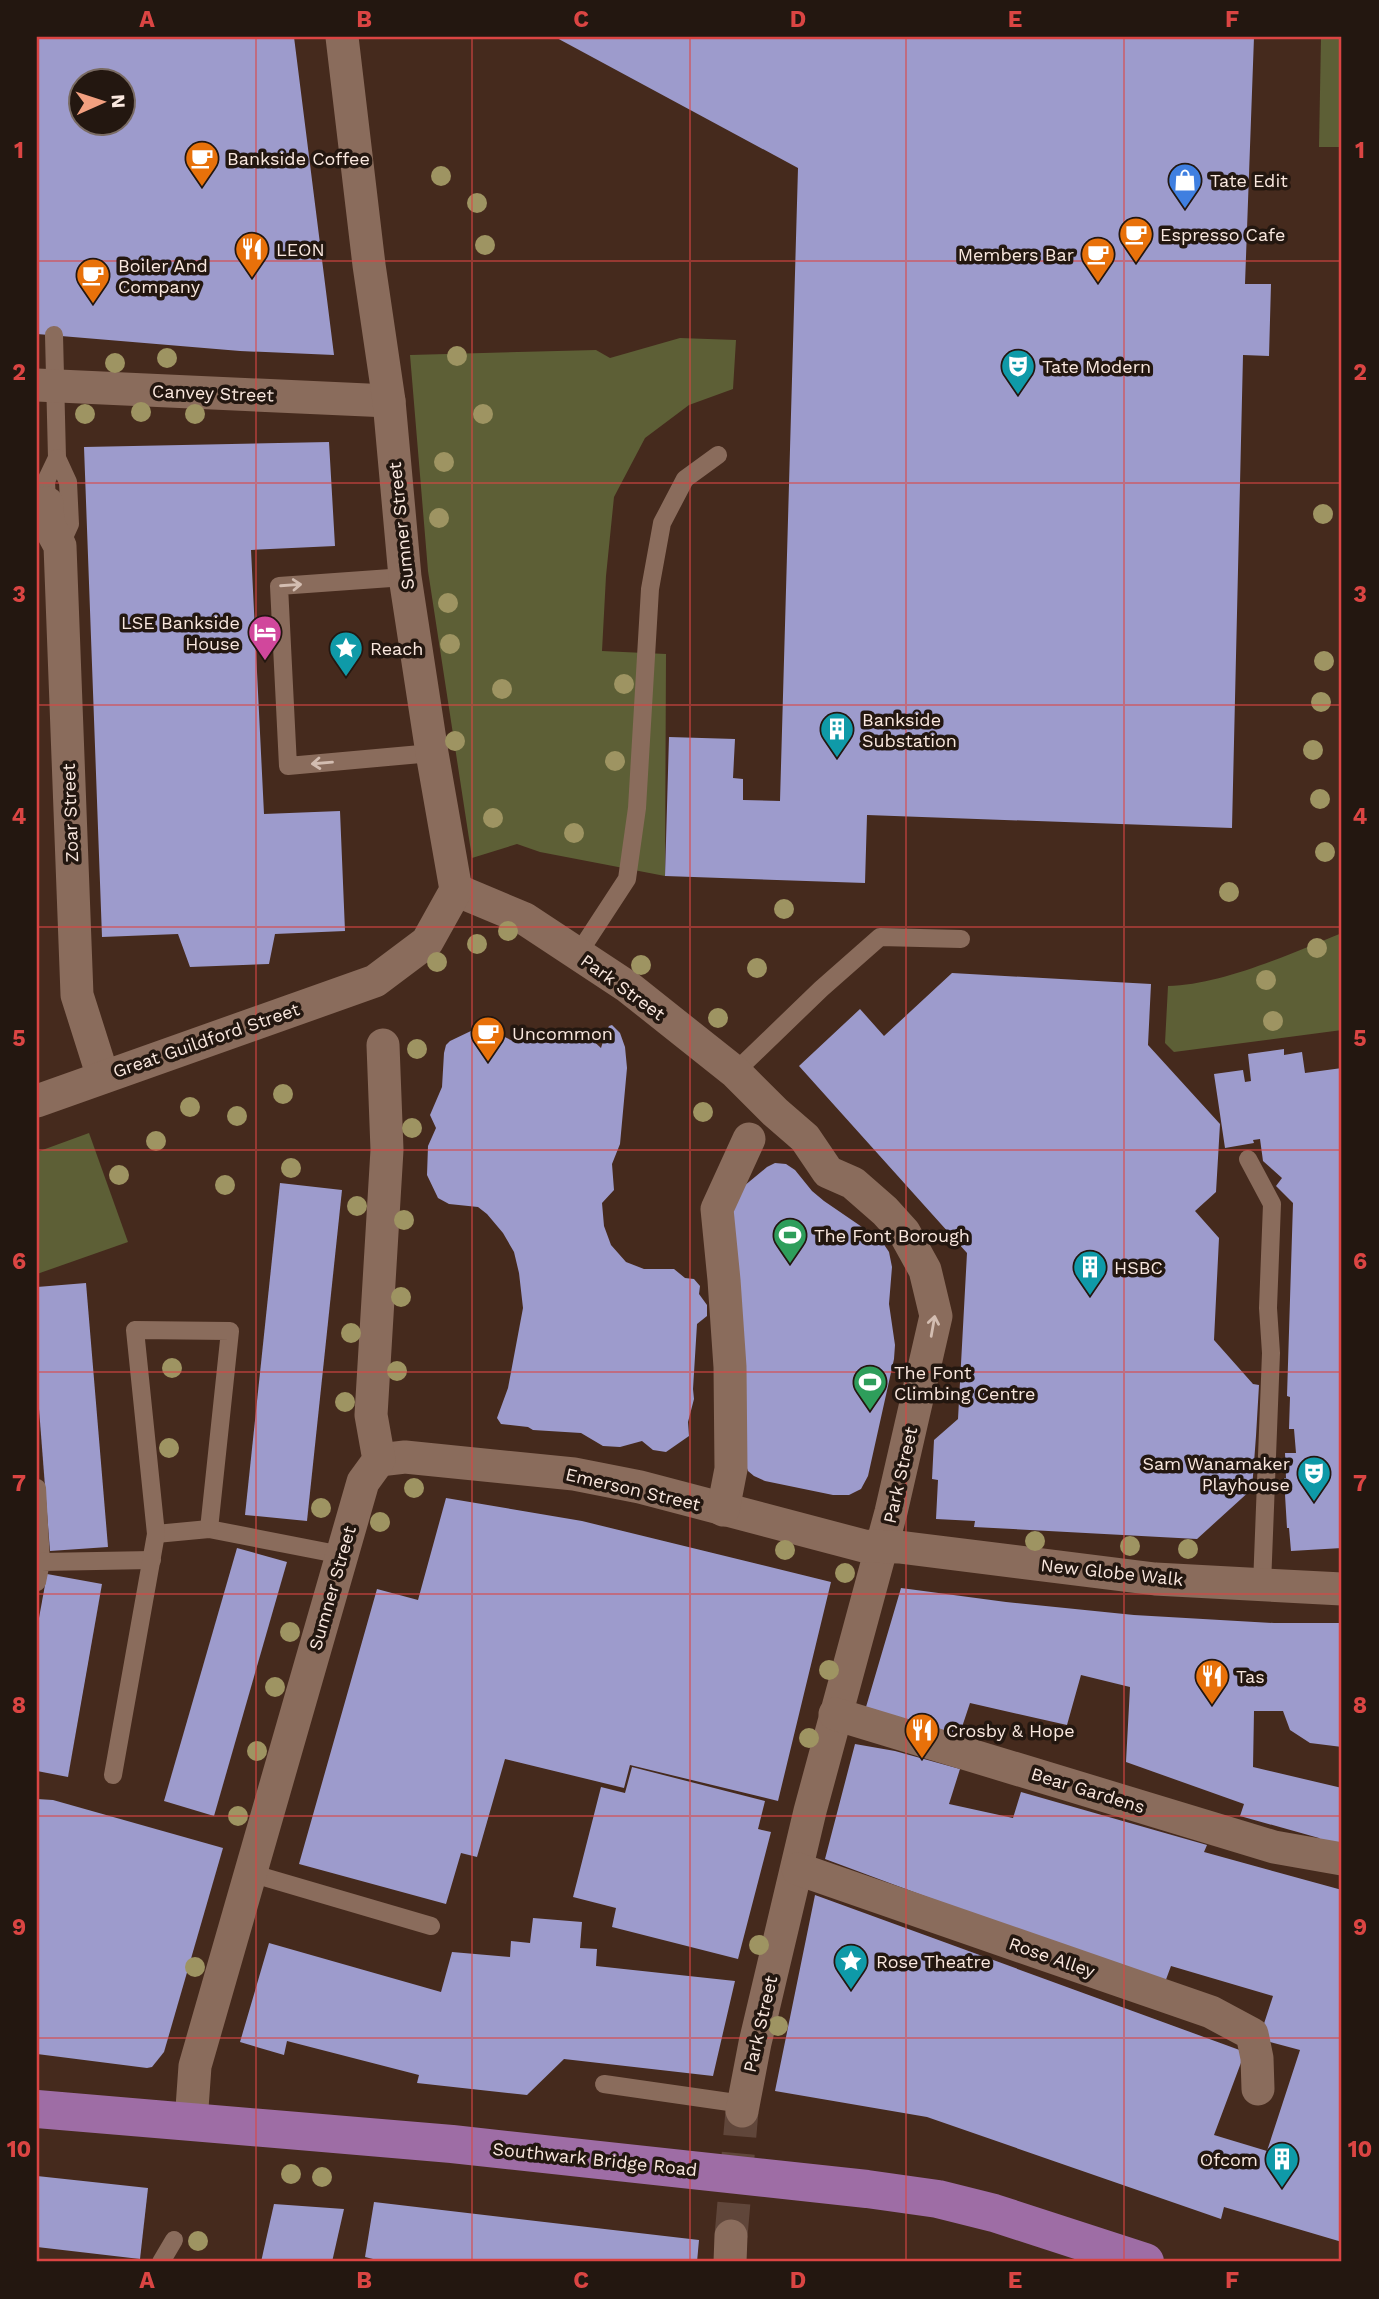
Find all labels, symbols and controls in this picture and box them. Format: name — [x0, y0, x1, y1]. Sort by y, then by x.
text: A — [139, 6, 155, 33]
text: B — [356, 6, 372, 33]
text: C — [573, 6, 589, 33]
text: D — [790, 6, 806, 33]
text: E — [1008, 6, 1022, 33]
text: F — [1225, 6, 1239, 33]
north arrow — [66, 66, 136, 136]
text: N — [107, 93, 130, 109]
text: 1 — [14, 137, 24, 164]
text: 1 — [1355, 137, 1365, 164]
cafe icon: Bankside Coffee — [183, 139, 221, 188]
place label: Bankside Coffee — [227, 148, 370, 169]
shop icon: Tate Edit — [1166, 161, 1204, 210]
place label: Tate Edit — [1210, 170, 1288, 191]
cafe icon: Espresso Cafe — [1117, 215, 1155, 264]
place label: Espresso Cafe — [1160, 224, 1285, 245]
restaurant icon: LEON — [233, 230, 271, 279]
cafe icon: Members Bar — [1079, 235, 1117, 284]
place label: LEON — [276, 239, 325, 260]
place label: Members Bar — [958, 244, 1074, 265]
place label: Boiler And Company — [118, 255, 208, 297]
cafe icon: Boiler And Company — [74, 256, 112, 305]
theatre icon: Tate Modern — [999, 347, 1037, 396]
place label: Tate Modern — [1042, 356, 1151, 377]
text: 2 — [12, 359, 26, 386]
text: 2 — [1353, 359, 1367, 386]
street label: Canvey Street — [152, 380, 275, 406]
street label: Sumner Street — [384, 461, 418, 591]
one-way arrow — [279, 578, 302, 591]
text: 3 — [12, 581, 26, 608]
text: 3 — [1353, 581, 1367, 608]
place label: LSE Bankside House — [121, 612, 240, 654]
hotel icon: LSE Bankside House — [246, 613, 284, 662]
place icon: Reach — [327, 629, 365, 678]
place label: Reach — [370, 638, 423, 659]
place label: Bankside Substation — [862, 709, 957, 751]
building icon: Bankside Substation — [818, 710, 856, 759]
one-way arrow — [311, 757, 334, 770]
street label: Zoar Street — [58, 763, 82, 863]
text: 4 — [12, 803, 27, 830]
text: 4 — [1353, 803, 1368, 830]
street label: Park Street — [577, 950, 669, 1025]
street label: Great Guildford Street — [110, 998, 303, 1082]
cafe icon: Uncommon — [469, 1014, 507, 1063]
place label: Uncommon — [512, 1023, 613, 1044]
text: 5 — [12, 1025, 26, 1052]
text: 5 — [1353, 1025, 1367, 1052]
sports icon: The Font Borough — [771, 1216, 809, 1265]
place label: The Font Borough — [814, 1225, 970, 1246]
text: 6 — [12, 1248, 26, 1275]
building icon: HSBC — [1071, 1248, 1109, 1297]
text: 6 — [1353, 1248, 1367, 1275]
place label: HSBC — [1114, 1257, 1163, 1278]
one-way arrow — [927, 1315, 941, 1338]
place label: The Font Climbing Centre — [894, 1362, 1035, 1404]
sports icon: The Font Climbing Centre — [851, 1363, 889, 1412]
street label: Park Street — [879, 1424, 921, 1525]
place label: Sam Wanamaker Playhouse — [1143, 1453, 1290, 1495]
theatre icon: Sam Wanamaker Playhouse — [1295, 1454, 1333, 1503]
street label: Emerson Street — [564, 1463, 703, 1515]
text: 7 — [12, 1470, 26, 1497]
text: 7 — [1353, 1470, 1367, 1497]
street label: Sumner Street — [304, 1523, 360, 1653]
street label: New Globe Walk — [1040, 1554, 1184, 1590]
restaurant icon: Tas — [1193, 1657, 1231, 1706]
place label: Tas — [1236, 1666, 1265, 1687]
text: 8 — [12, 1692, 26, 1719]
text: 8 — [1353, 1692, 1367, 1719]
restaurant icon: Crosby & Hope — [903, 1711, 941, 1760]
place label: Crosby & Hope — [946, 1720, 1075, 1741]
street label: Bear Gardens — [1029, 1763, 1147, 1817]
text: 9 — [12, 1914, 26, 1941]
text: 9 — [1353, 1914, 1367, 1941]
street label: Rose Alley — [1006, 1932, 1099, 1982]
place icon: Rose Theatre — [832, 1942, 870, 1991]
place label: Rose Theatre — [876, 1951, 991, 1972]
street label: Park Street — [739, 1973, 781, 2074]
text: 10 — [7, 2136, 31, 2163]
text: 10 — [1348, 2136, 1372, 2163]
street label: Southwark Bridge Road — [492, 2138, 698, 2180]
building icon: Ofcom — [1263, 2140, 1301, 2189]
place label: Ofcom — [1200, 2149, 1258, 2170]
text: A — [139, 2267, 155, 2294]
text: B — [356, 2267, 372, 2294]
text: C — [573, 2267, 589, 2294]
text: D — [790, 2267, 806, 2294]
text: E — [1008, 2267, 1022, 2294]
text: F — [1225, 2267, 1239, 2294]

